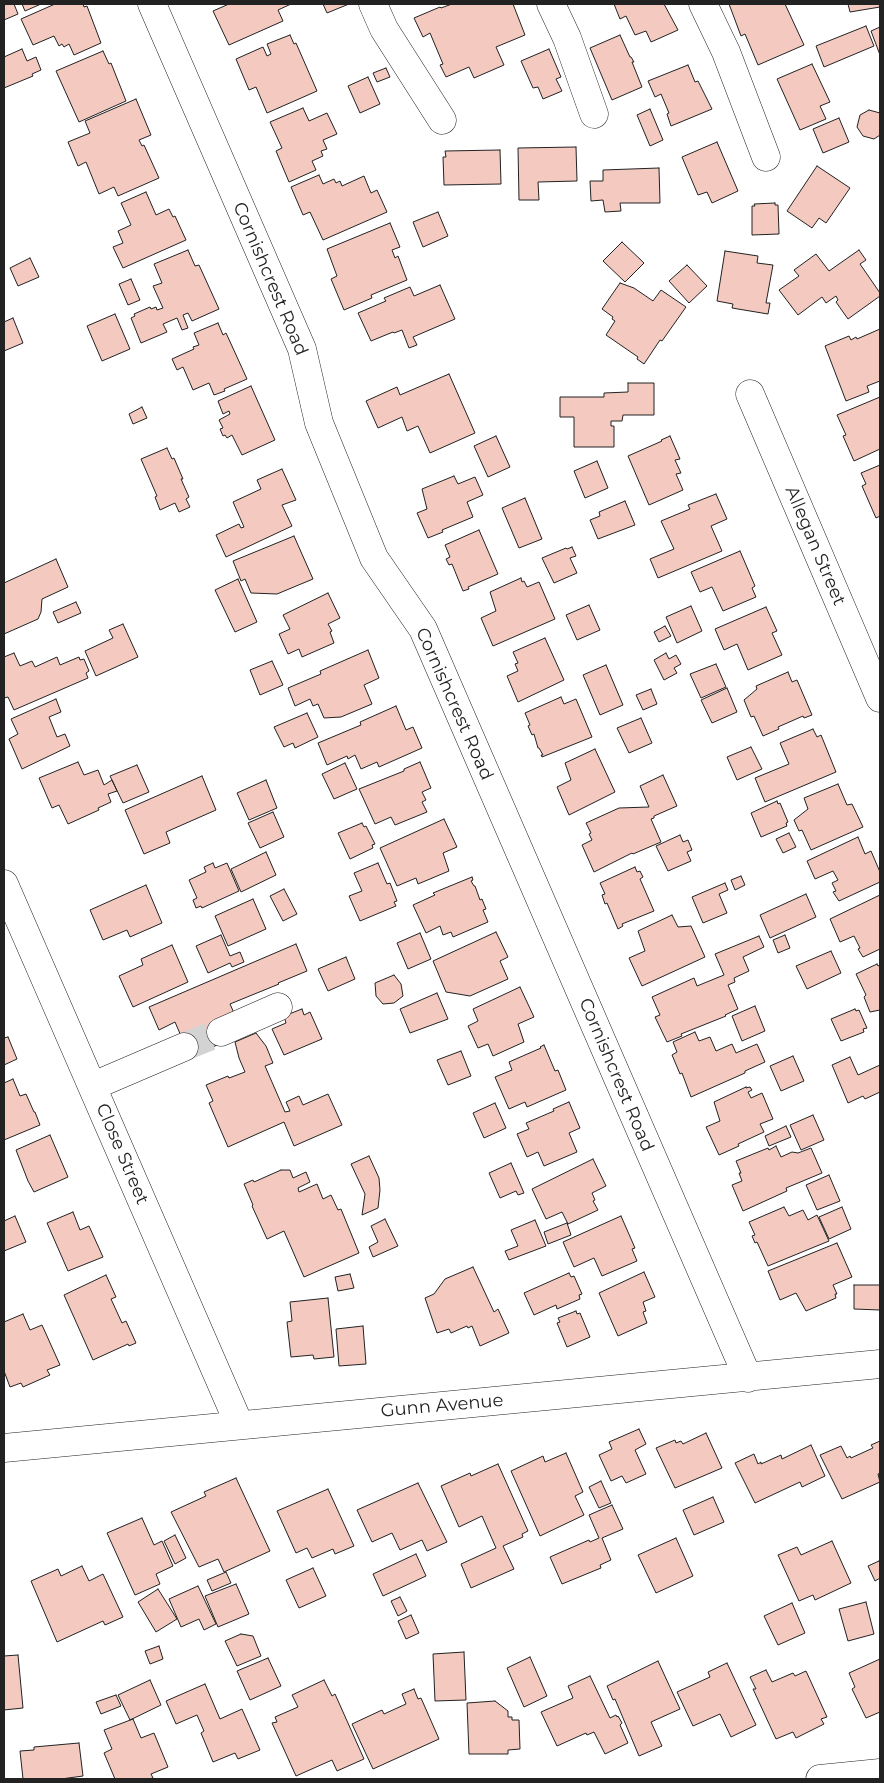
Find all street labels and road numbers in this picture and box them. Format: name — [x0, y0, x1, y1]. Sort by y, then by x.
street label: Cornishcrest Road — [228, 199, 312, 359]
street label: Allegan Street — [780, 483, 850, 609]
street label: Cornishcrest Road — [411, 624, 497, 784]
street label: Cornishcrest Road — [574, 995, 658, 1155]
street label: Close Street — [91, 1100, 153, 1208]
street label: Gunn Avenue — [380, 1390, 504, 1422]

